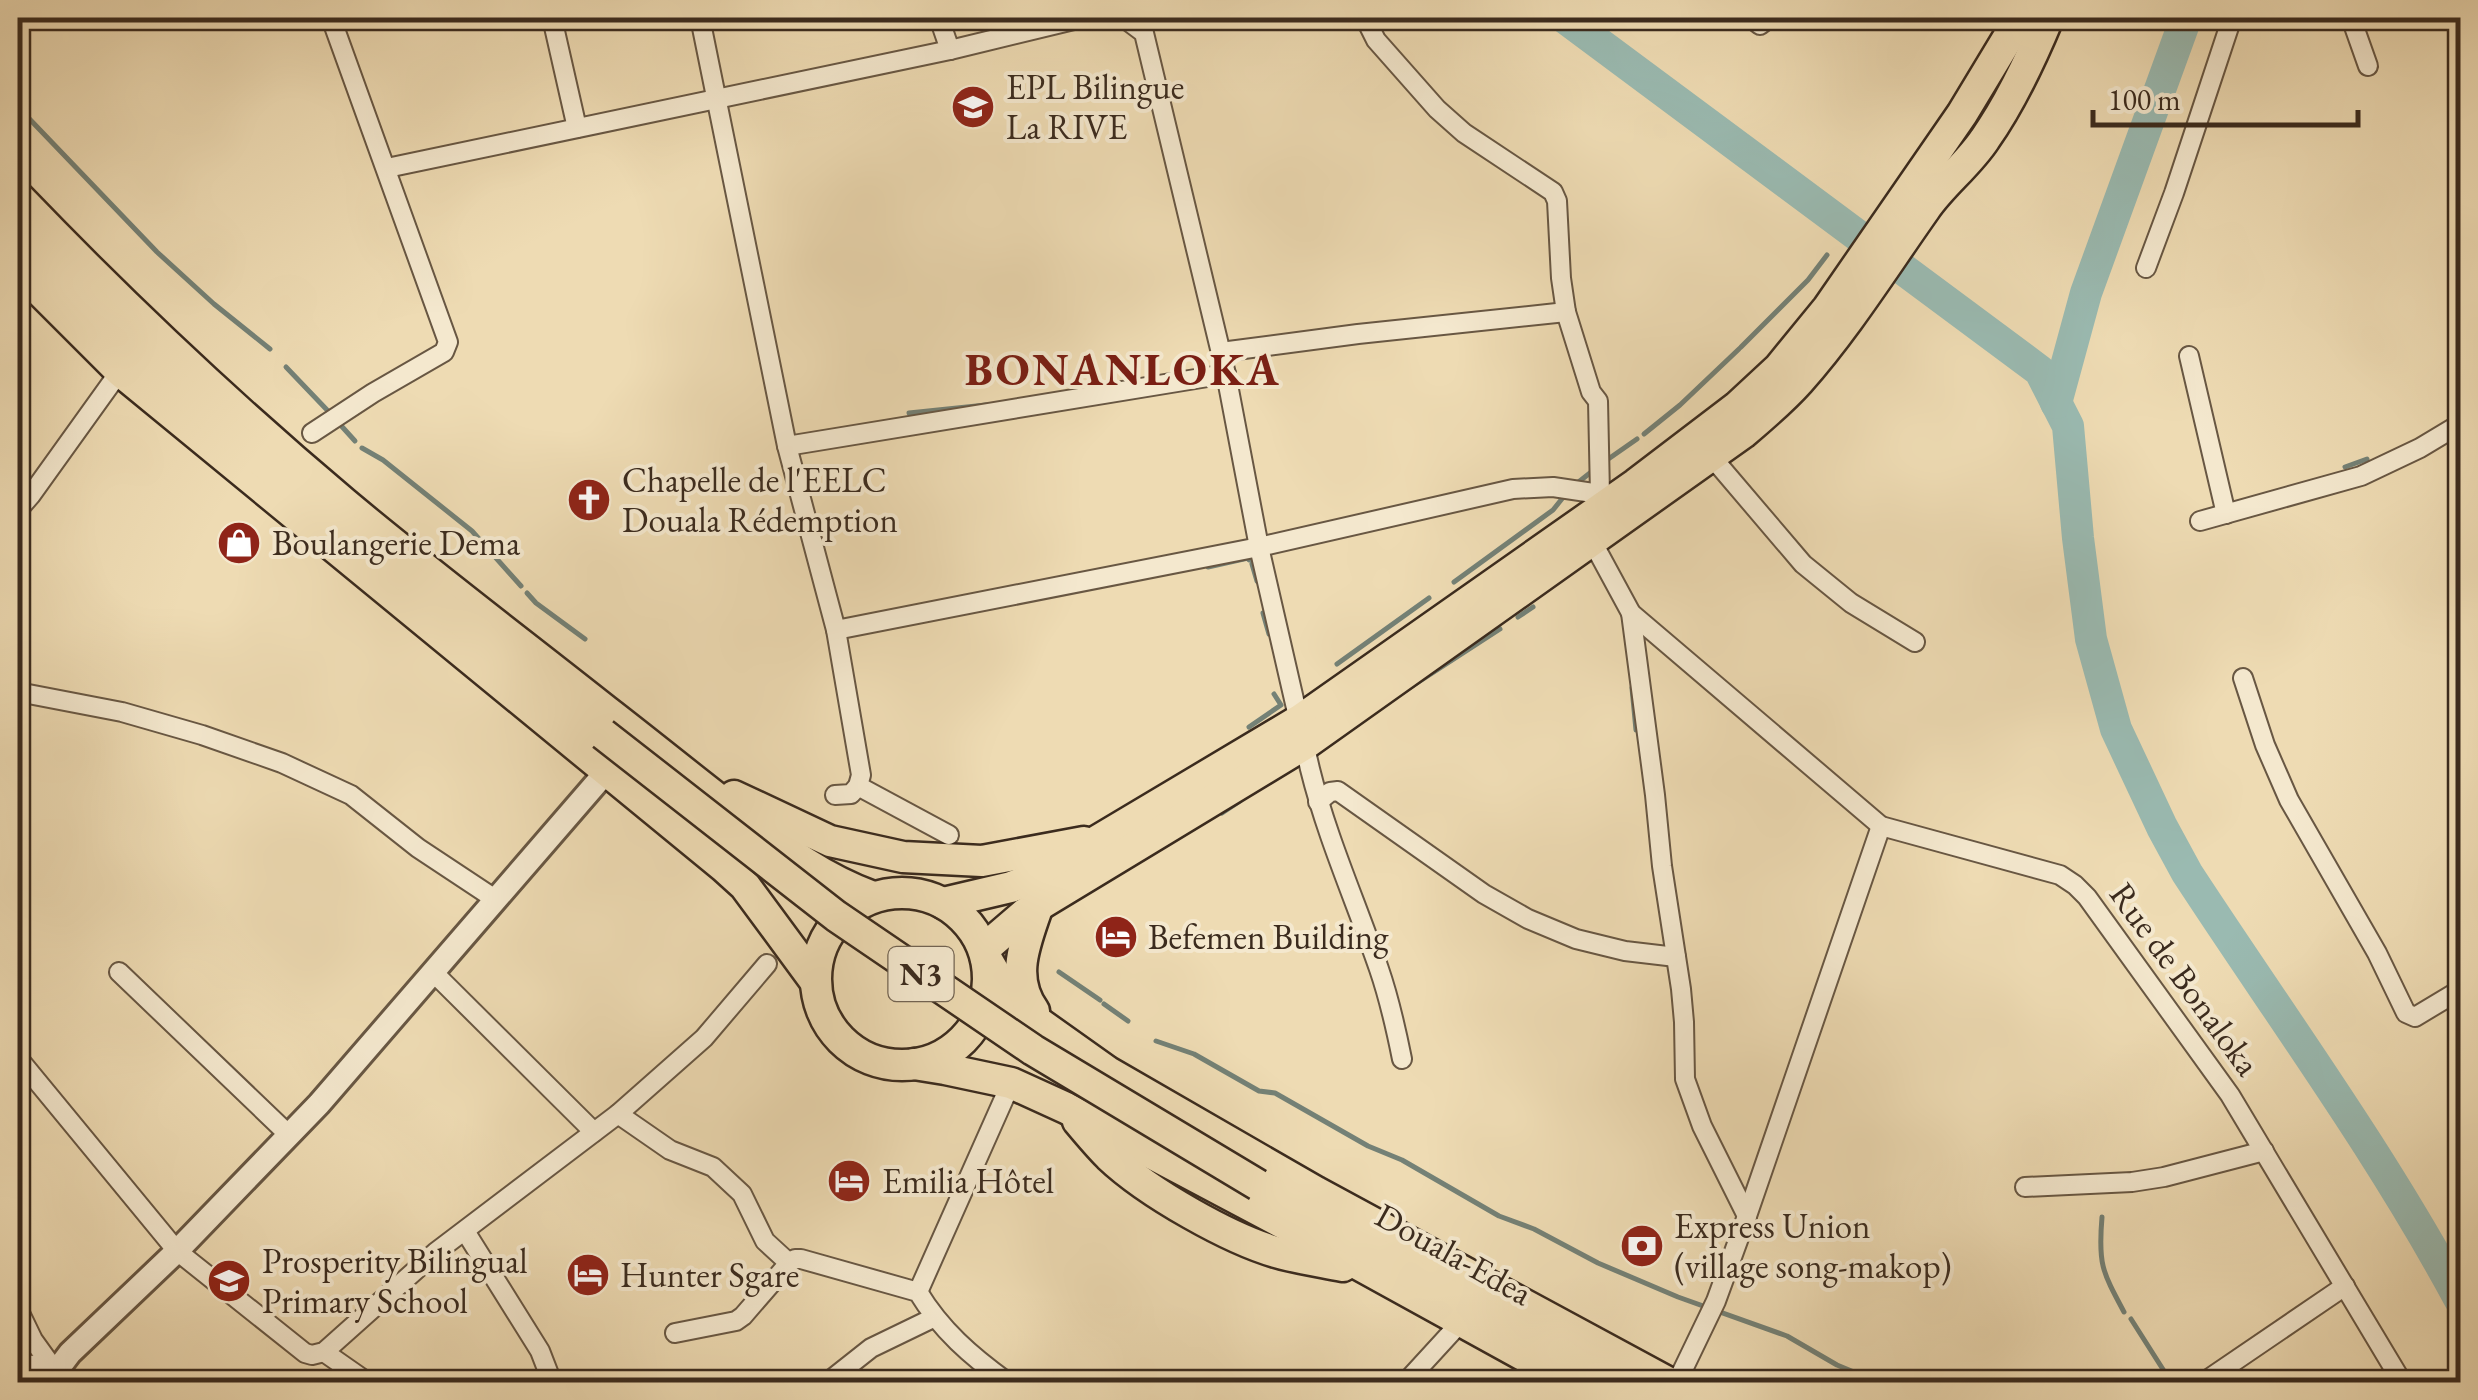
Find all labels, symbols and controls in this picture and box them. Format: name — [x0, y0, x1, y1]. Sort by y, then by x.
place label: EPL Bilingue La RIVE — [1006, 64, 1184, 149]
scale bar — [2093, 65, 2358, 127]
text: 100 m — [2108, 80, 2181, 119]
school or university icon: EPL Bilingue La RIVE — [950, 84, 996, 130]
district label: BONANLOKA — [965, 340, 1281, 398]
place label: Chapelle de l'EELC Douala Rédemption — [622, 457, 898, 542]
church icon: Chapelle de l'EELC Douala Rédemption — [566, 477, 612, 523]
shop icon: Boulangerie Dema — [216, 520, 262, 566]
place label: Boulangerie Dema — [272, 520, 520, 565]
street label: Rue de Bonaloka — [2100, 873, 2271, 1084]
hotel icon: Befemen Building — [1093, 914, 1139, 960]
place label: Befemen Building — [1148, 914, 1389, 959]
road number: N3 — [888, 947, 954, 1001]
hotel icon: Emilia Hôtel — [826, 1158, 872, 1204]
place label: Emilia Hôtel — [882, 1158, 1054, 1203]
street label: Douala-Edea — [1368, 1192, 1541, 1315]
place label: Express Union (village song-makop) — [1674, 1203, 1952, 1288]
bank icon: Express Union (village song-makop) — [1619, 1223, 1665, 1269]
place label: Prosperity Bilingual Primary School — [262, 1238, 528, 1323]
hotel icon: Hunter Sgare — [565, 1252, 611, 1298]
place label: Hunter Sgare — [620, 1252, 799, 1297]
school or university icon: Prosperity Bilingual Primary School — [206, 1258, 252, 1304]

